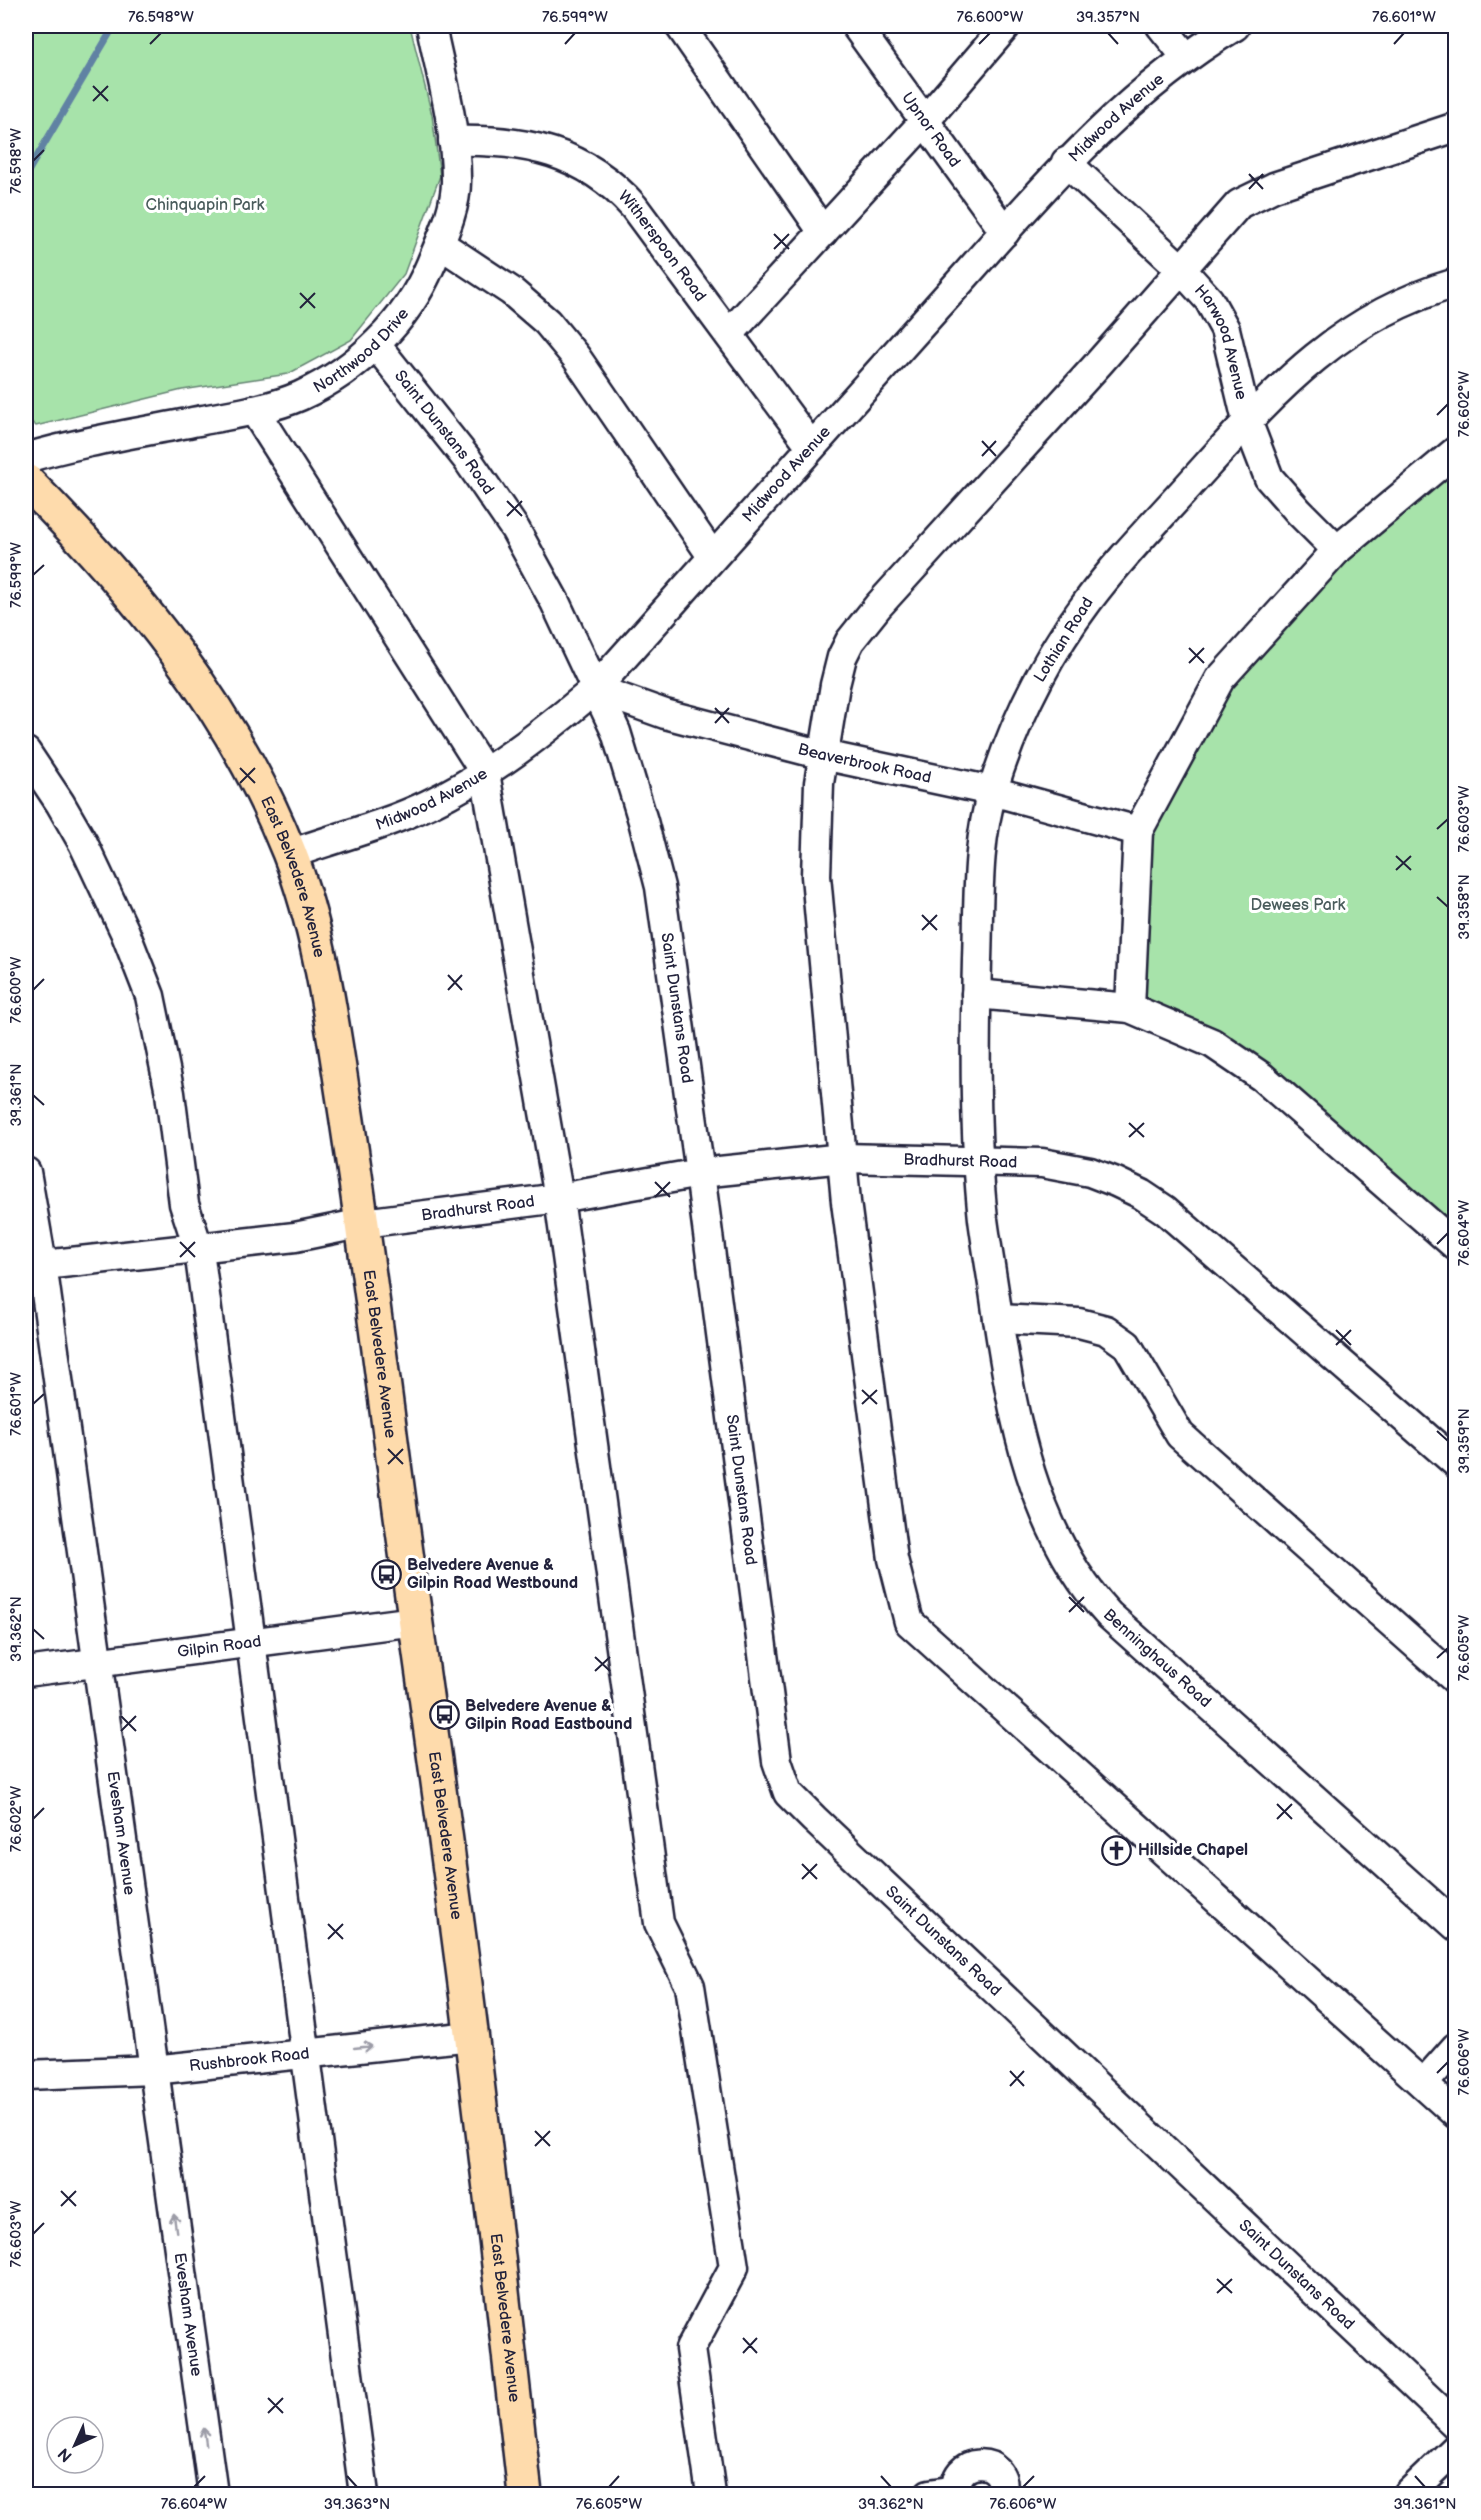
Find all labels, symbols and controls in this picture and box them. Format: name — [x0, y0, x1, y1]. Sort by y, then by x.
text: 76.598°W — [128, 8, 194, 27]
text: 76.599°W — [542, 8, 608, 27]
text: 76.600°W — [957, 8, 1024, 27]
text: 39.357°N — [1076, 8, 1140, 27]
text: 76.601°W — [1372, 8, 1436, 27]
street label: Midwood Avenue — [1065, 69, 1168, 166]
street label: Upnor Road — [898, 89, 964, 171]
text: 76.598°W — [7, 128, 26, 194]
street label: Witherspoon Road — [614, 187, 710, 305]
park label: Chinquapin Park — [146, 196, 265, 215]
street label: Harwood Avenue — [1190, 281, 1251, 402]
street label: Northwood Drive — [310, 304, 413, 397]
street label: Saint Dunstans Road — [390, 366, 498, 498]
text: 76.602°W — [1455, 370, 1474, 437]
street label: Midwood Avenue — [739, 422, 835, 526]
text: 76.599°W — [7, 542, 26, 608]
street label: Lothian Road — [1030, 594, 1098, 686]
street label: Beaverbrook Road — [796, 739, 933, 787]
street label: Midwood Avenue — [373, 764, 491, 834]
text: 76.603°W — [1455, 785, 1474, 852]
street label: East Belvedere Avenue — [256, 793, 329, 960]
text: 39.358°N — [1455, 874, 1474, 940]
park label: Dewees Park — [1251, 896, 1346, 915]
street label: Saint Dunstans Road — [657, 932, 697, 1085]
text: 76.600°W — [7, 956, 26, 1023]
text: 39.361°N — [7, 1063, 26, 1127]
street label: Bradhurst Road — [903, 1150, 1018, 1172]
street label: Bradhurst Road — [420, 1192, 536, 1225]
text: 76.604°W — [1455, 1199, 1474, 1266]
street label: East Belvedere Avenue — [359, 1269, 400, 1440]
text: 76.601°W — [7, 1372, 26, 1436]
text: 39.359°N — [1455, 1408, 1474, 1474]
street label: Saint Dunstans Road — [722, 1413, 761, 1566]
place label: Belvedere Avenue & Gilpin Road Westbound — [407, 1556, 578, 1593]
bus stop icon: Belvedere Avenue & Gilpin Road Westbound — [370, 1558, 402, 1590]
text: 39.362°N — [7, 1596, 26, 1662]
street label: Benninghaus Road — [1099, 1605, 1215, 1711]
text: 76.605°W — [1455, 1614, 1474, 1681]
street label: Gilpin Road — [176, 1632, 262, 1662]
place label: Belvedere Avenue & Gilpin Road Eastbound — [465, 1697, 632, 1734]
bus stop icon: Belvedere Avenue & Gilpin Road Eastbound — [428, 1699, 460, 1731]
street label: East Belvedere Avenue — [424, 1750, 466, 1921]
street label: Evesham Avenue — [103, 1770, 139, 1897]
text: 76.602°W — [7, 1785, 26, 1852]
church icon: Hillside Chapel — [1101, 1834, 1133, 1866]
place label: Hillside Chapel — [1138, 1841, 1248, 1860]
street label: Saint Dunstans Road — [882, 1882, 1005, 2000]
text: 76.606°W — [1455, 2028, 1474, 2095]
one-way arrow — [352, 2042, 372, 2053]
street label: Rushbrook Road — [188, 2044, 310, 2076]
text: 76.603°W — [7, 2200, 26, 2267]
one-way arrow — [169, 2213, 180, 2233]
street label: Saint Dunstans Road — [1235, 2216, 1358, 2334]
street label: East Belvedere Avenue — [486, 2232, 524, 2404]
street label: Evesham Avenue — [170, 2251, 206, 2378]
north arrow — [45, 2415, 105, 2475]
one-way arrow — [199, 2427, 210, 2447]
text: N — [54, 2444, 76, 2466]
text: 76.604°W — [161, 2495, 228, 2514]
text: 39.363°N — [324, 2495, 390, 2514]
text: 76.605°W — [576, 2495, 643, 2514]
text: 39.362°N — [858, 2495, 924, 2514]
text: 76.606°W — [990, 2495, 1057, 2514]
text: 39.361°N — [1393, 2495, 1457, 2514]

